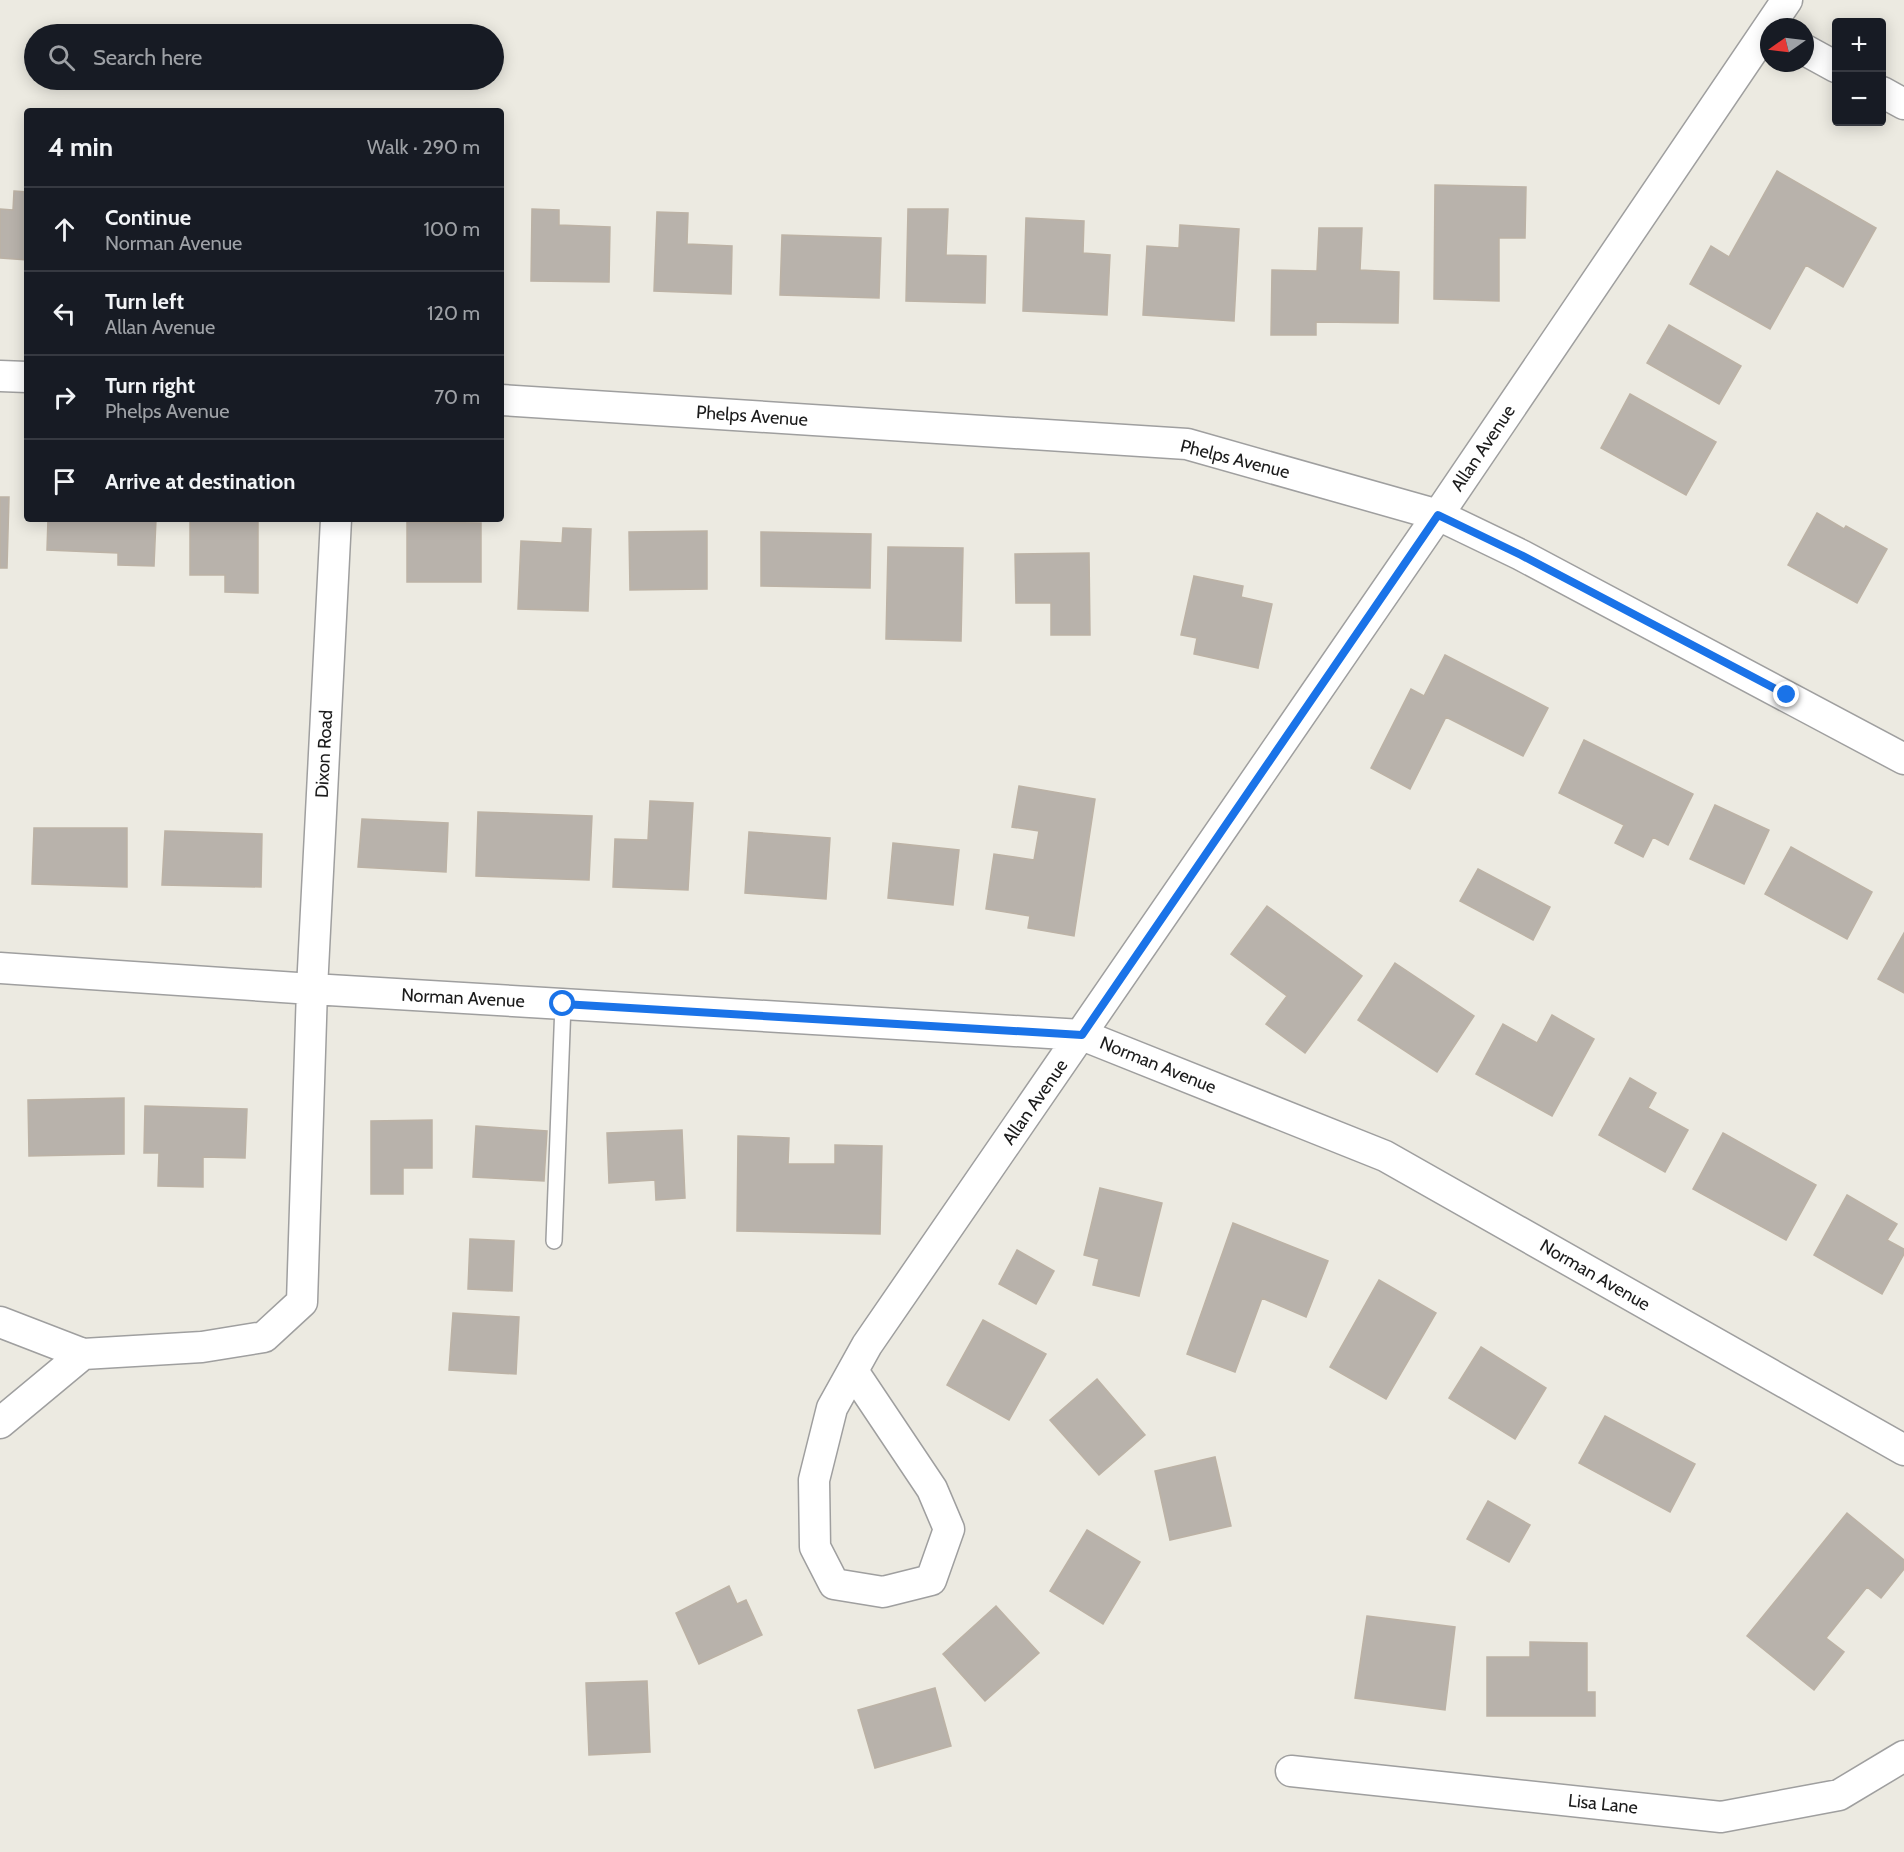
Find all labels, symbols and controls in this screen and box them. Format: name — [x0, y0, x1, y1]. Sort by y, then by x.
north arrow — [1760, 18, 1814, 72]
map controls — [1832, 18, 1886, 126]
button: + — [1832, 18, 1886, 72]
search box — [24, 24, 504, 90]
icon: search — [45, 41, 78, 74]
text: Search here — [93, 44, 202, 71]
button: − — [1832, 72, 1886, 126]
text: 4 min — [48, 131, 113, 163]
text: Walk · 290 m — [367, 135, 480, 159]
text: Continue — [105, 204, 191, 231]
icon: ahead — [48, 213, 81, 246]
text: 100 m — [424, 217, 480, 241]
text: Norman Avenue — [105, 231, 242, 255]
text: Turn left — [105, 288, 184, 315]
icon: left — [48, 297, 81, 330]
text: 120 m — [427, 301, 480, 325]
text: Allan Avenue — [105, 315, 215, 339]
text: Turn right — [105, 372, 195, 399]
icon: right — [48, 381, 81, 414]
text: 70 m — [434, 385, 480, 409]
text: Phelps Avenue — [105, 399, 229, 423]
street label: Phelps Avenue — [695, 401, 809, 431]
street label: Allan Avenue — [1446, 401, 1520, 495]
street label: Phelps Avenue — [1178, 435, 1292, 483]
icon: arrive — [48, 465, 81, 498]
text: Arrive at destination — [105, 468, 295, 495]
route end — [1773, 681, 1799, 707]
street label: Dixon Road — [311, 709, 337, 799]
street label: Norman Avenue — [401, 984, 525, 1012]
route start — [549, 990, 575, 1016]
street label: Norman Avenue — [1097, 1032, 1219, 1098]
street label: Allan Avenue — [998, 1055, 1072, 1149]
street label: Norman Avenue — [1536, 1235, 1654, 1315]
street label: Lisa Lane — [1567, 1789, 1639, 1819]

